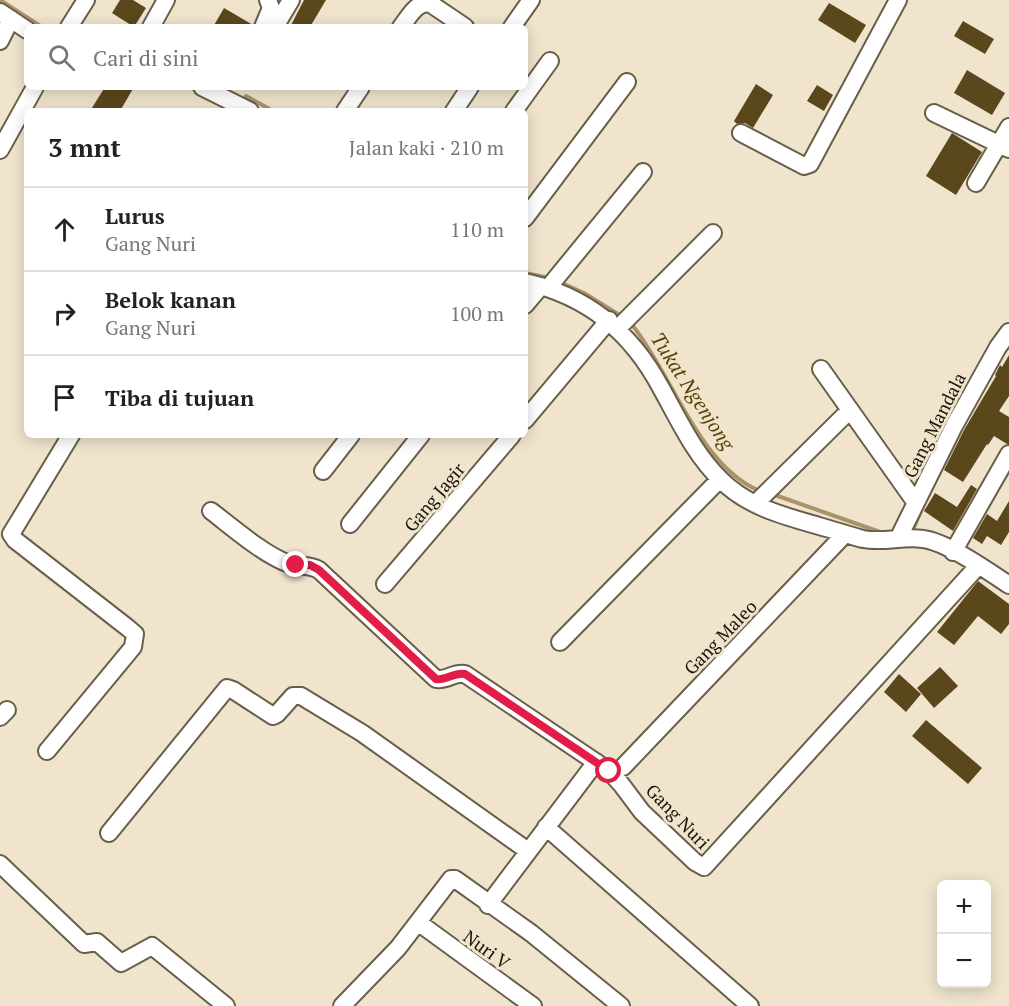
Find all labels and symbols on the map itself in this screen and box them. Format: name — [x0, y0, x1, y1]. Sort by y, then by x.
water label: Tukat Ngenjong — [645, 327, 742, 456]
street label: Gang Mandala — [897, 368, 971, 482]
street label: Gang Jagir — [398, 457, 470, 537]
route end — [282, 551, 308, 577]
street label: Gang Maleo — [678, 594, 762, 680]
route start — [595, 757, 621, 783]
street label: Gang Nuri — [641, 778, 715, 854]
street label: Nuri V — [459, 924, 516, 974]

